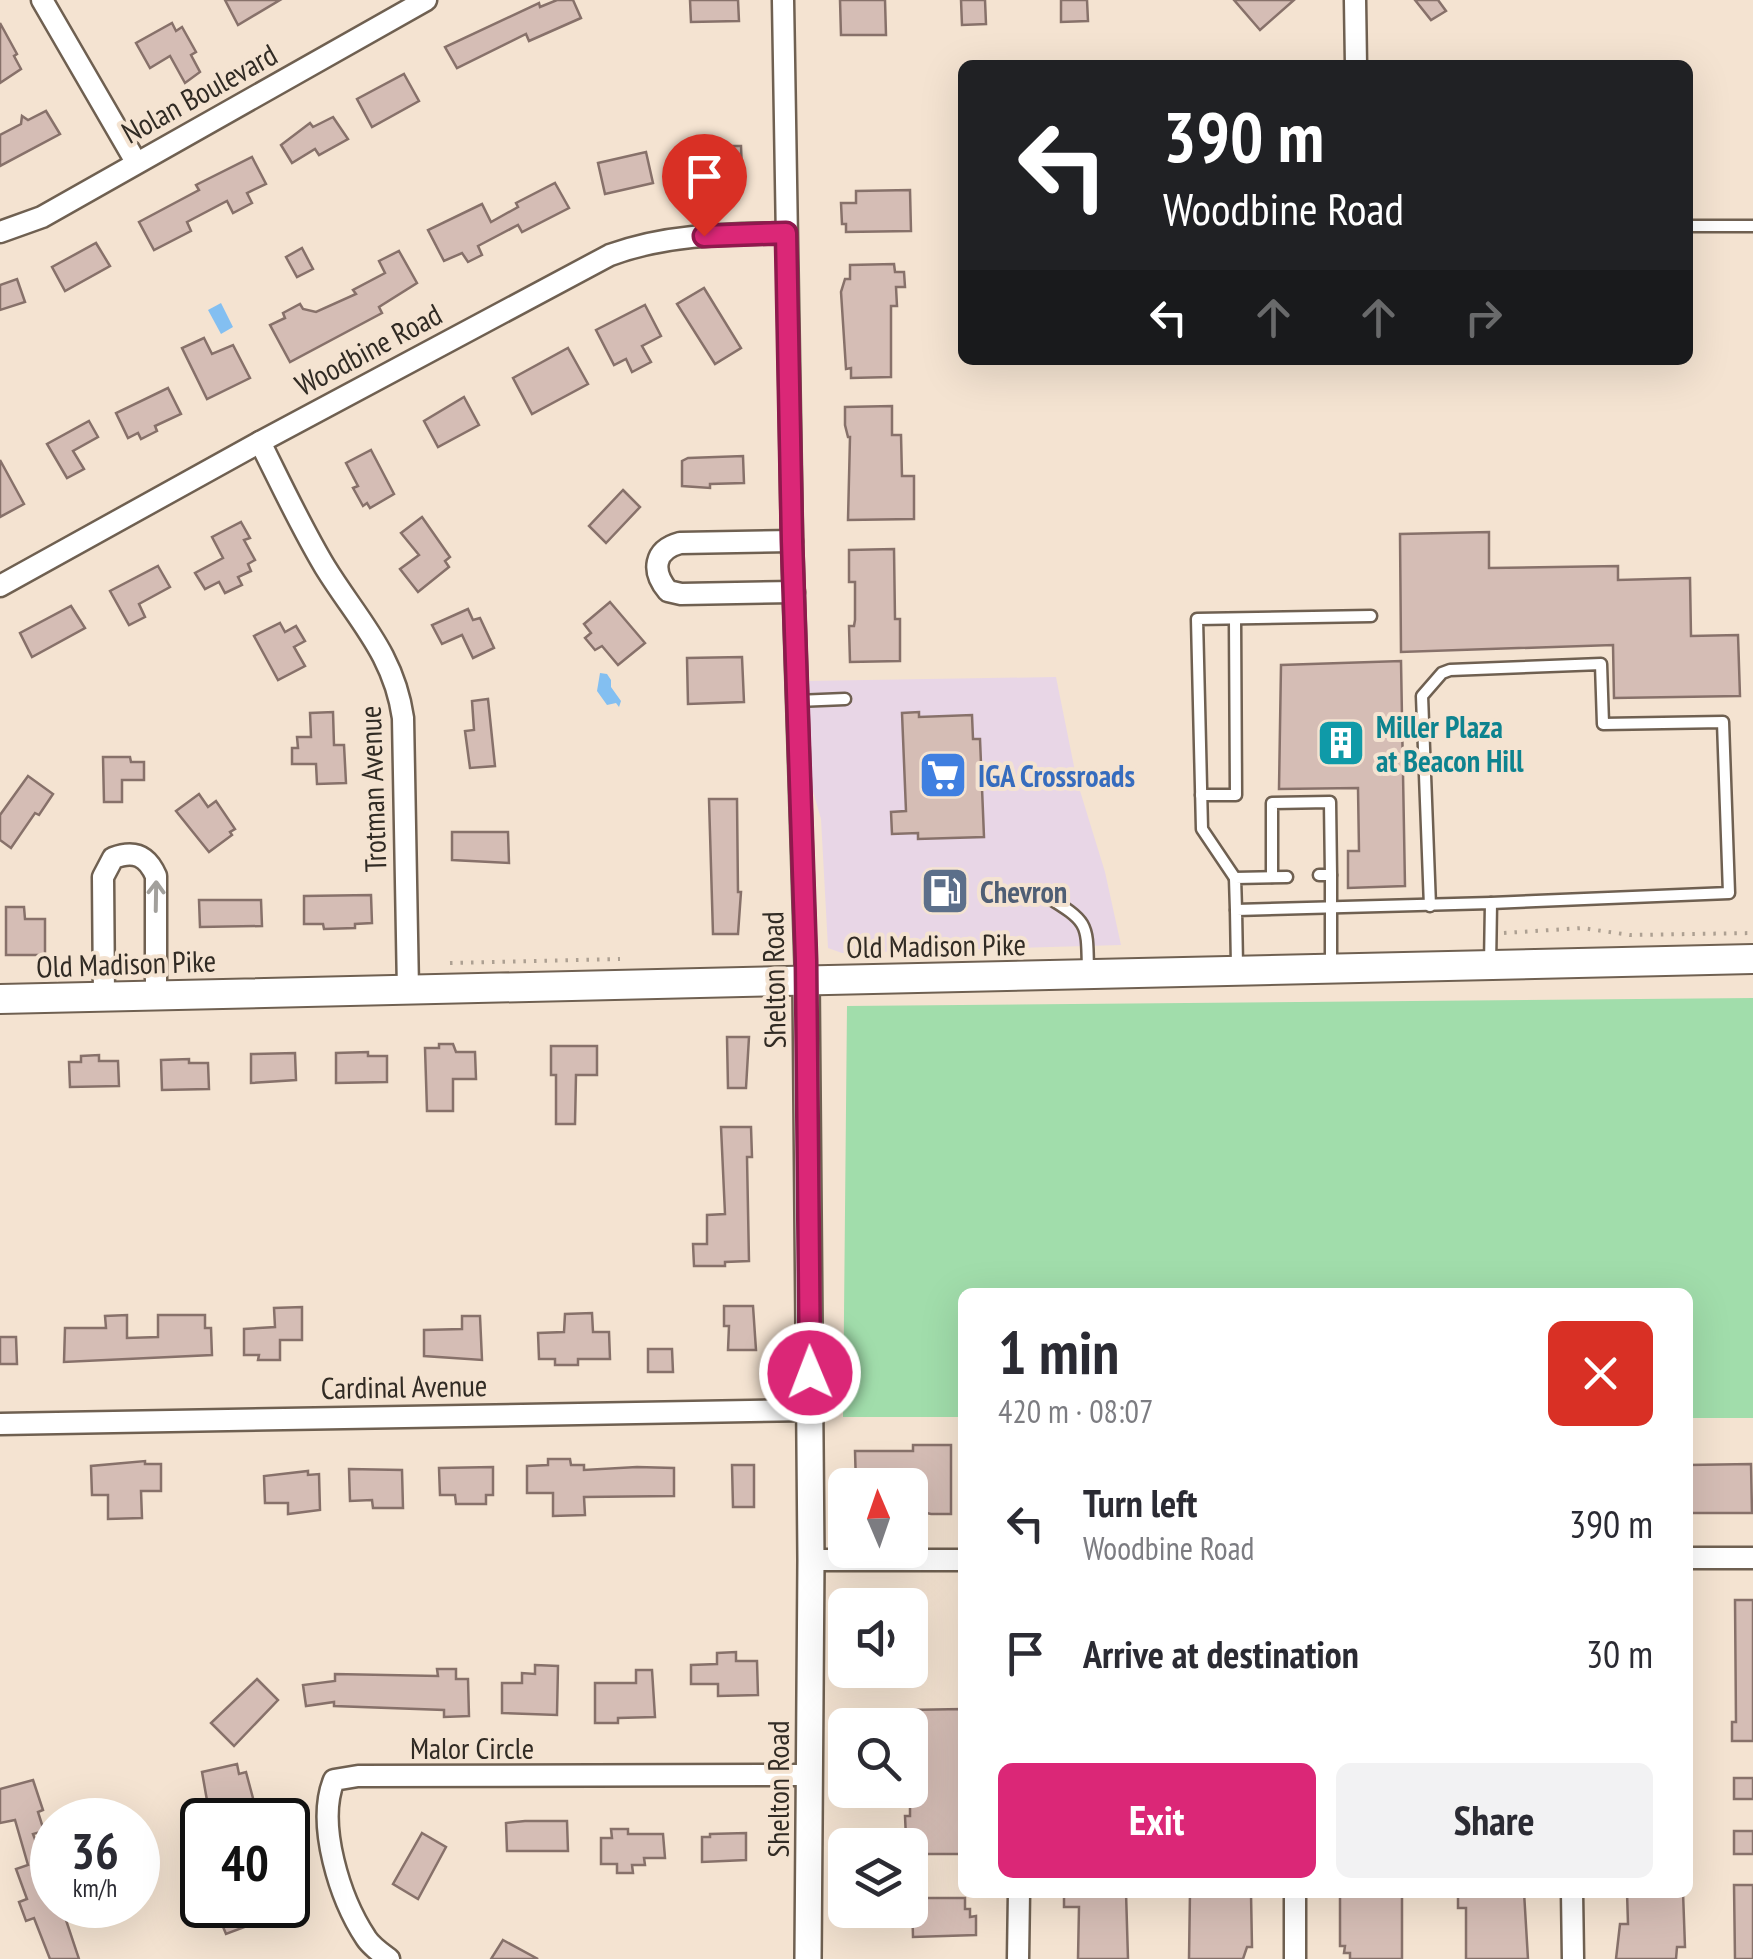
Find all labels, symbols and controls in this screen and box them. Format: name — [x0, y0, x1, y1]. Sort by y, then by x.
street label: Nolan Boulevard — [115, 34, 283, 152]
text: 390 m — [1163, 91, 1324, 181]
icon: left — [998, 100, 1128, 230]
pin — [662, 134, 747, 237]
icon: arrive — [677, 149, 732, 204]
text: Woodbine Road — [1163, 179, 1404, 237]
icon: left — [1141, 290, 1196, 345]
icon: ahead — [1246, 290, 1301, 345]
icon: ahead — [1351, 290, 1406, 345]
icon: right — [1456, 290, 1511, 345]
street label: Woodbine Road — [288, 294, 448, 404]
street label: Trotman Avenue — [350, 705, 394, 873]
place label: Miller Plaza at Beacon Hill — [1376, 707, 1524, 780]
building icon: Miller Plaza at Beacon Hill — [1315, 717, 1367, 769]
supermarket icon: IGA Crossroads — [917, 749, 969, 801]
place label: IGA Crossroads — [978, 756, 1135, 795]
fuel station icon: Chevron — [919, 865, 971, 917]
place label: Chevron — [980, 872, 1067, 911]
one-way arrow — [146, 881, 165, 913]
street label: Shelton Road — [752, 911, 794, 1049]
street label: Old Madison Pike — [846, 924, 1026, 966]
street label: Old Madison Pike — [35, 940, 217, 986]
text: 1 min — [998, 1313, 1119, 1391]
position arrow — [758, 1321, 862, 1425]
button: close — [1548, 1321, 1653, 1426]
street label: Cardinal Avenue — [320, 1365, 488, 1407]
text: 420 m · 08:07 — [998, 1390, 1153, 1432]
north arrow — [828, 1468, 928, 1568]
map controls — [828, 1468, 928, 1928]
text: Turn left — [1083, 1478, 1197, 1527]
icon: left — [998, 1496, 1053, 1551]
text: 390 m — [1569, 1499, 1653, 1548]
text: Woodbine Road — [1083, 1527, 1254, 1569]
button: sound — [828, 1588, 928, 1688]
icon: arrive — [998, 1626, 1053, 1681]
text: Arrive at destination — [1083, 1629, 1359, 1678]
text: 30 m — [1586, 1629, 1653, 1678]
button: search — [828, 1708, 928, 1808]
street label: Shelton Road — [758, 1720, 797, 1858]
street label: Malor Circle — [410, 1728, 534, 1767]
button: Exit — [998, 1763, 1316, 1878]
button: Share — [1336, 1763, 1653, 1878]
speed limit sign: 40 — [180, 1798, 310, 1928]
text: 36 — [71, 1818, 119, 1883]
button: layers — [828, 1828, 928, 1928]
text: km/h — [73, 1872, 117, 1904]

